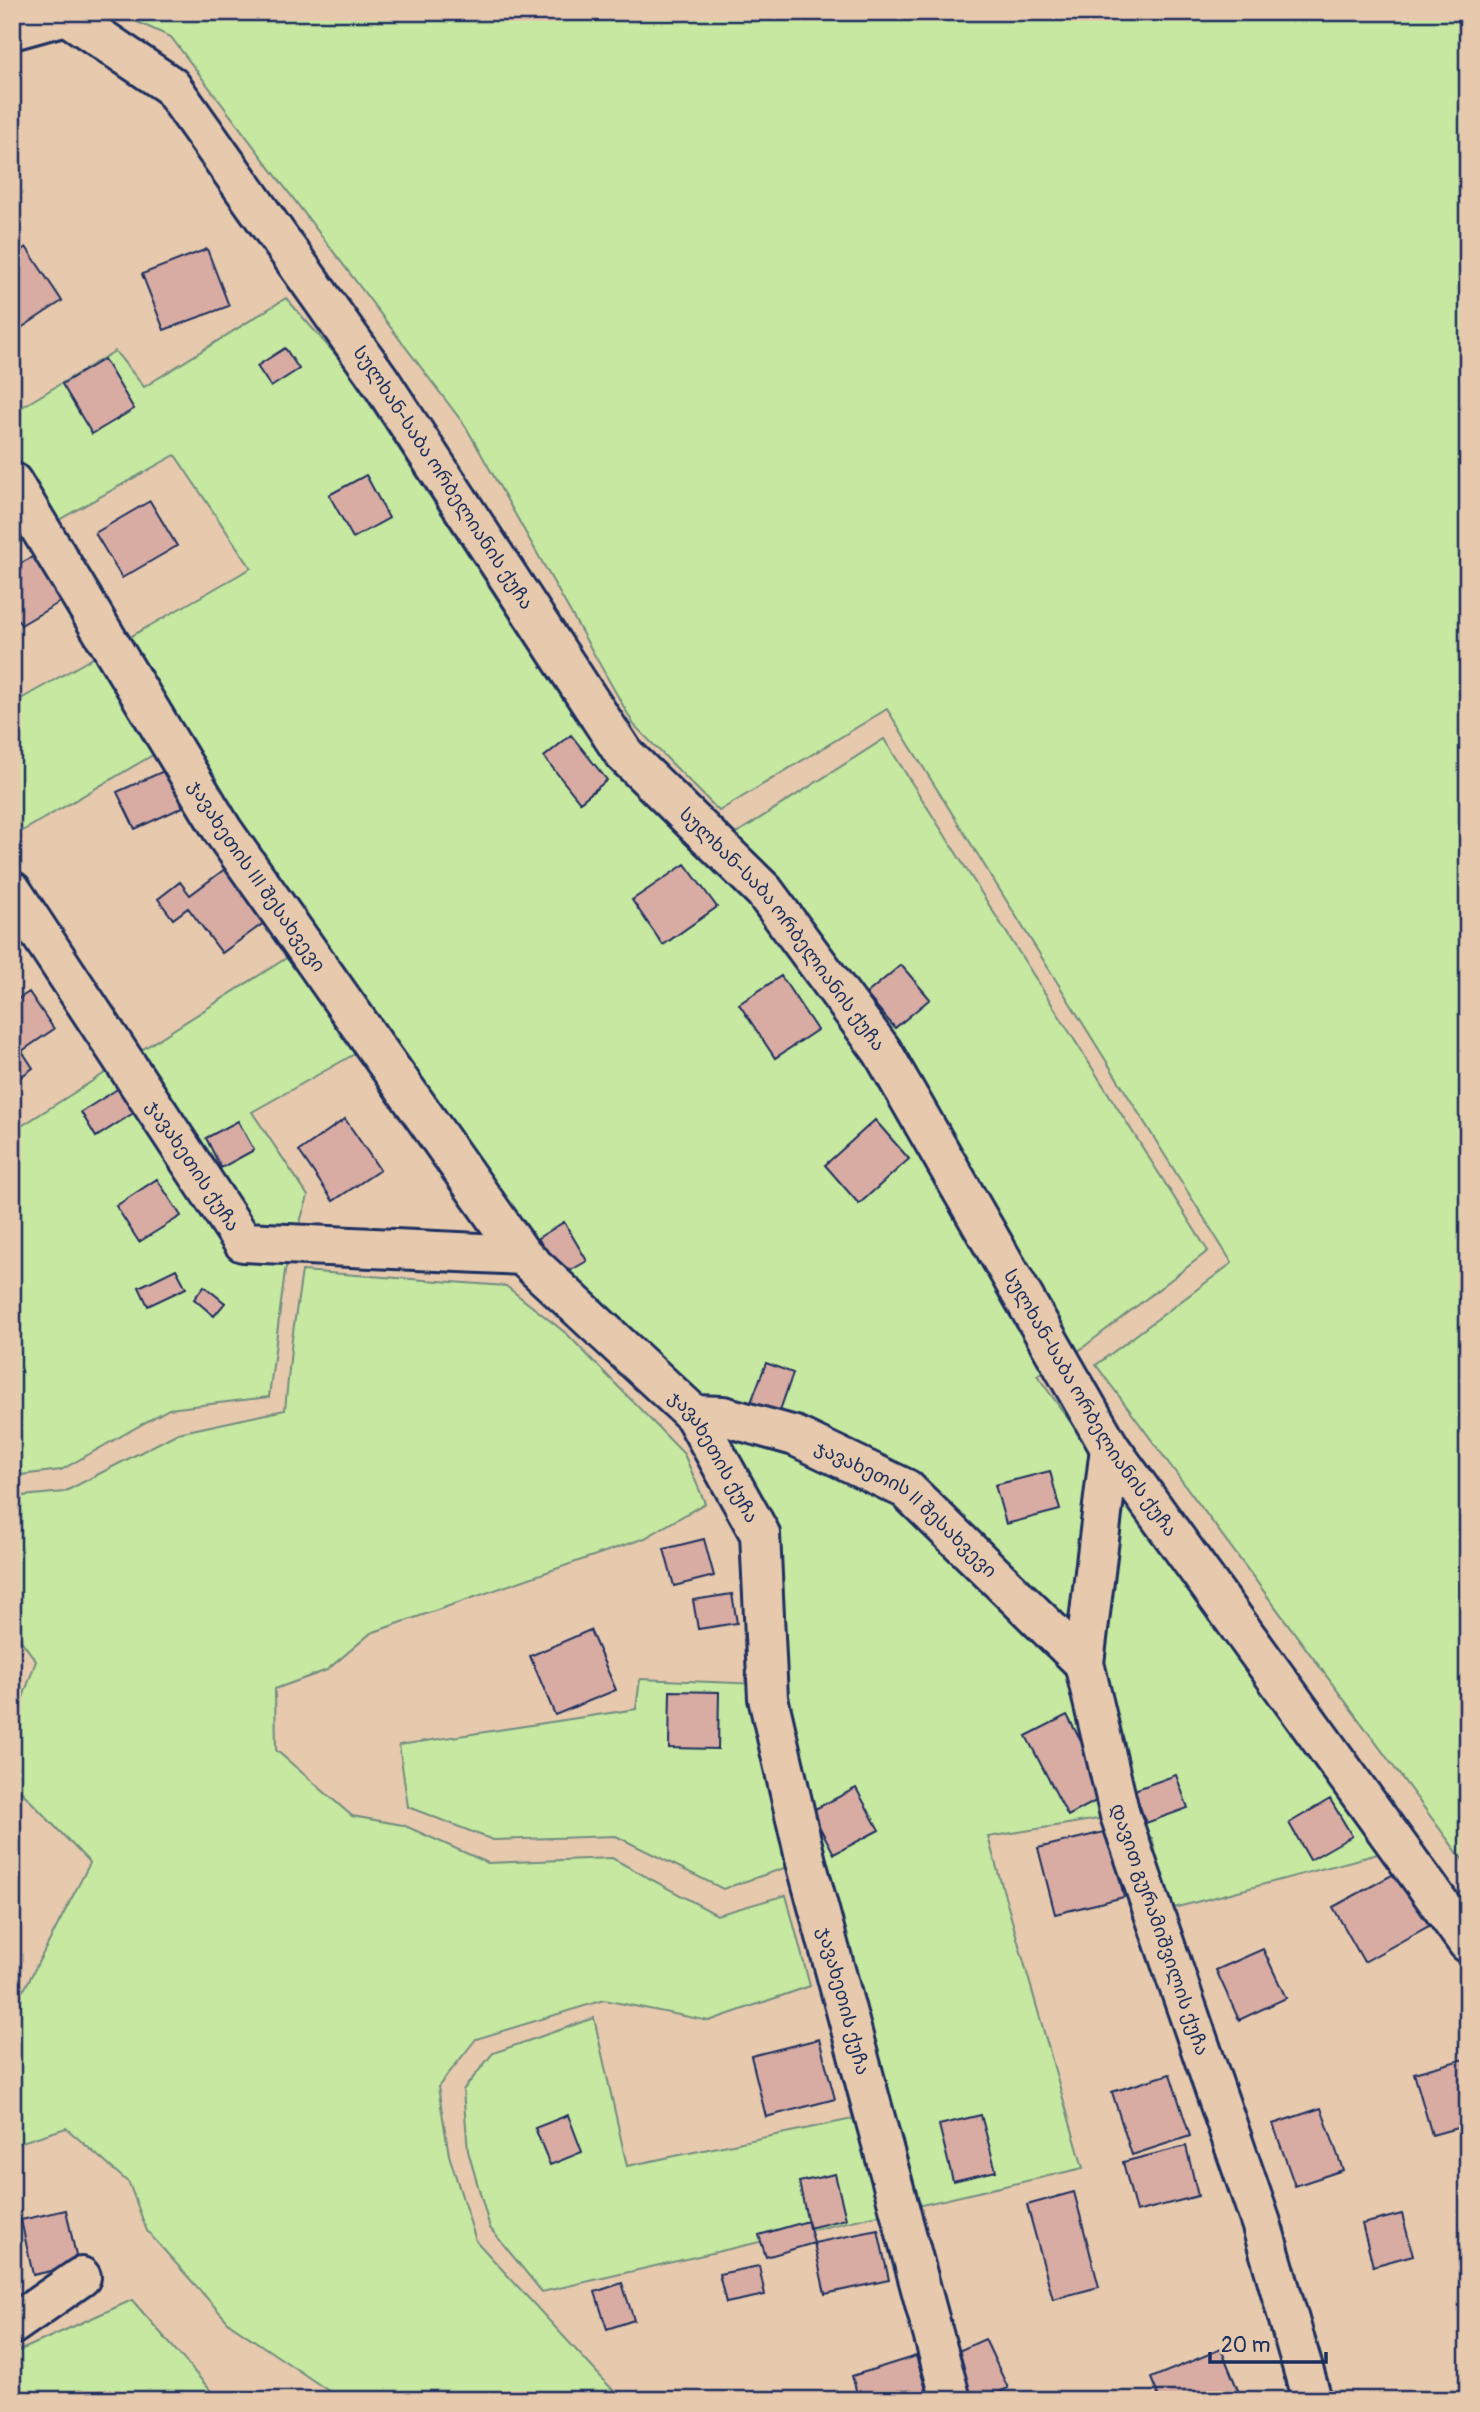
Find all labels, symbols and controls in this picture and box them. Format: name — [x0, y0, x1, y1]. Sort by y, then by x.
street label: სულხან-საბა ორბელიანის ქუჩა — [348, 342, 538, 614]
street label: ჯავახეთის III შესახვევი — [183, 776, 331, 977]
street label: სულხან-საბა ორბელიანის ქუჩა — [674, 803, 890, 1056]
street label: ჯავახეთის ქუჩა — [141, 1096, 245, 1236]
street label: სულხან-საბა ორბელიანის ქუჩა — [998, 1265, 1182, 1541]
street label: ჯავახეთის ქუჩა — [664, 1385, 764, 1527]
street label: ჯავახეთის II შესახვევი — [811, 1435, 1002, 1583]
street label: დავით გურამიშვილის ქუჩა — [1106, 1801, 1214, 2059]
street label: ჯავახეთის ქუჩა — [812, 1924, 875, 2078]
scale bar — [1210, 2321, 1326, 2365]
text: 20 m — [1221, 2332, 1270, 2359]

